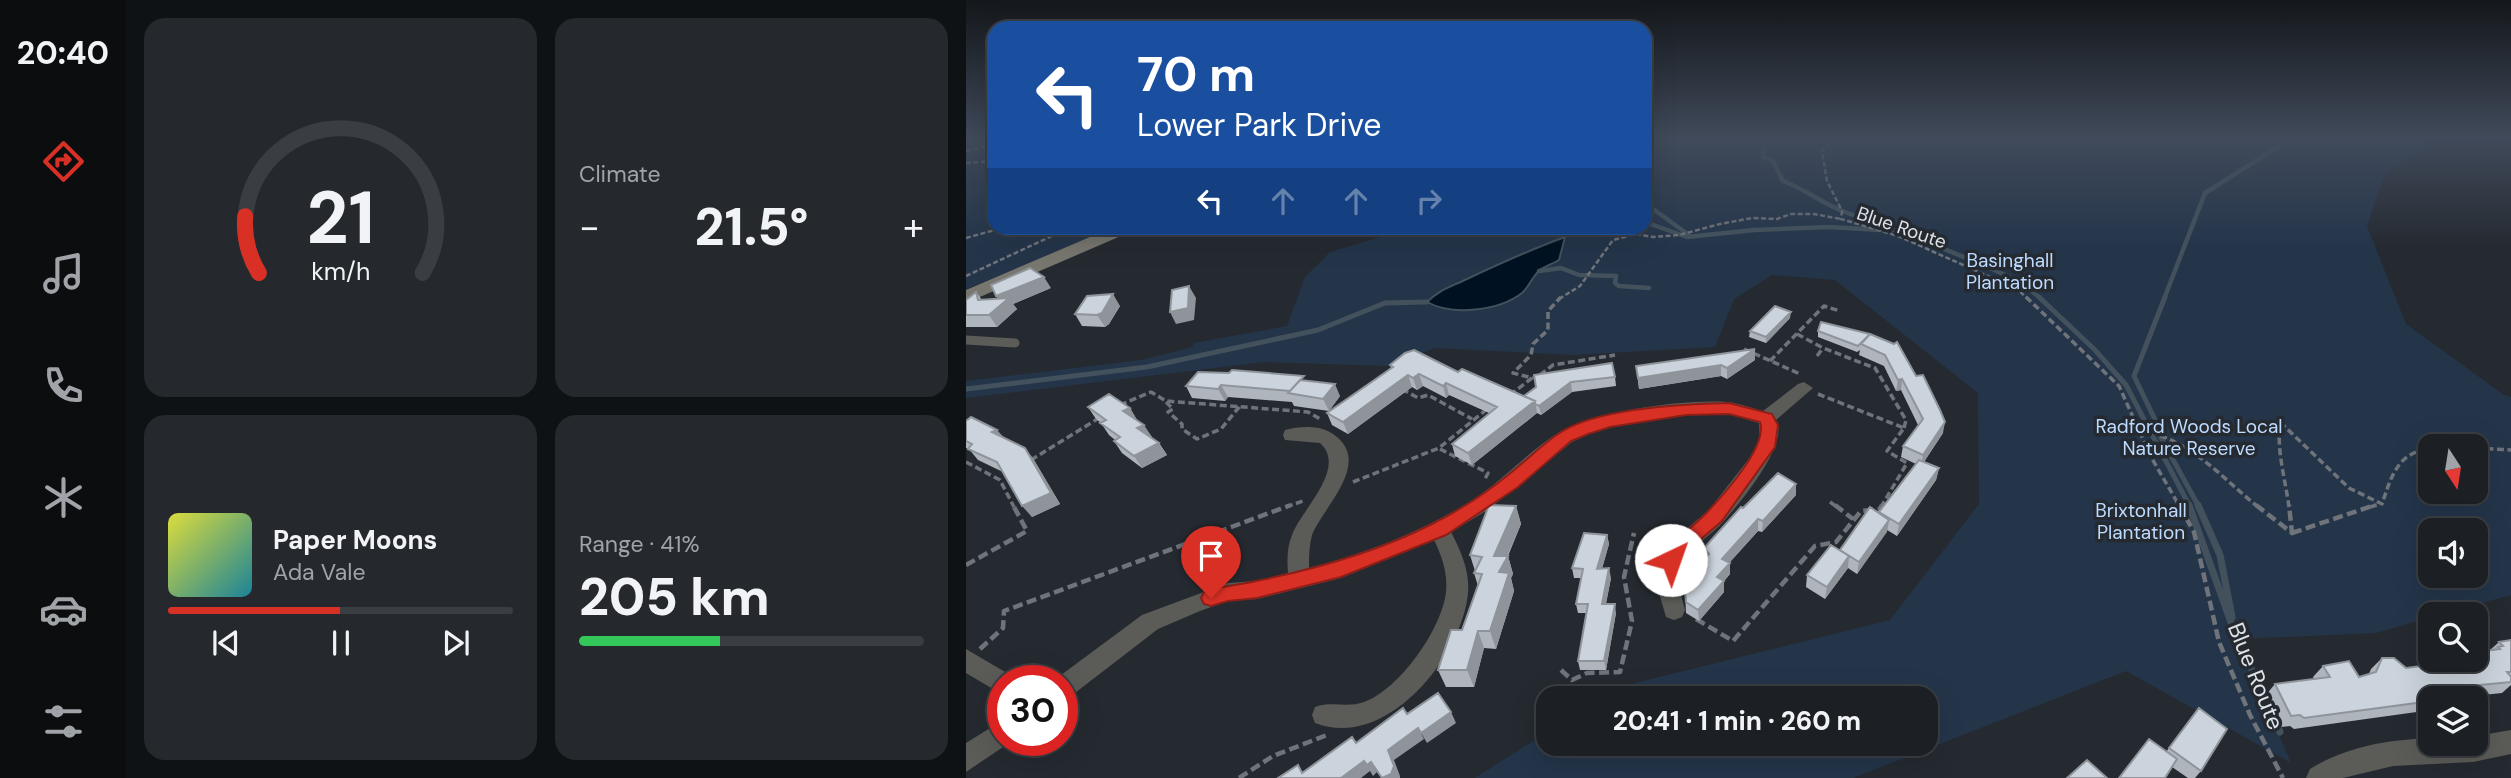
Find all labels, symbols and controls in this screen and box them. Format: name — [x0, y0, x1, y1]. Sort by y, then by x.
text: 20:40 — [17, 32, 109, 74]
text: 70 m — [1137, 42, 1255, 106]
icon: left — [1022, 49, 1113, 140]
text: Lower Park Drive — [1137, 104, 1381, 146]
icon: directions — [39, 137, 88, 186]
text: Climate — [579, 159, 661, 189]
text: 21 — [306, 172, 375, 267]
icon: left — [1191, 182, 1229, 220]
icon: ahead — [1264, 182, 1302, 220]
icon: ahead — [1337, 182, 1375, 220]
icon: right — [1410, 182, 1448, 220]
text: 21.5° — [694, 193, 809, 261]
street label: Blue Route — [1854, 200, 1950, 254]
text: − — [579, 202, 600, 252]
text: + — [903, 202, 924, 252]
park label: Basinghall Plantation — [1966, 248, 2054, 295]
icon: music — [39, 249, 88, 298]
text: km/h — [311, 255, 370, 288]
icon: phone — [39, 361, 88, 410]
park label: Radford Woods Local Nature Reserve — [2095, 414, 2283, 461]
north arrow — [2418, 434, 2488, 504]
map controls — [2418, 434, 2488, 756]
icon: climate — [39, 473, 88, 522]
park label: Brixtonhall Plantation — [2095, 498, 2187, 545]
button: sound — [2418, 518, 2488, 588]
text: Paper Moons — [273, 523, 437, 557]
position arrow — [1634, 523, 1708, 597]
pin — [1181, 526, 1241, 598]
text: Range · 41% — [579, 529, 700, 559]
icon: arrive — [1192, 537, 1230, 575]
text: Ada Vale — [273, 557, 366, 587]
text: 205 km — [579, 563, 770, 631]
icon: car — [39, 585, 88, 634]
button: search — [2418, 602, 2488, 672]
street label: Blue Route — [2221, 618, 2291, 734]
icon: previous — [207, 624, 245, 662]
icon: pause — [322, 624, 360, 662]
icon: next — [437, 624, 475, 662]
speed limit sign: 30 — [987, 665, 1078, 756]
button: layers — [2418, 686, 2488, 756]
icon: filters — [39, 697, 88, 746]
text: 20:41 · 1 min · 260 m — [1613, 704, 1861, 738]

